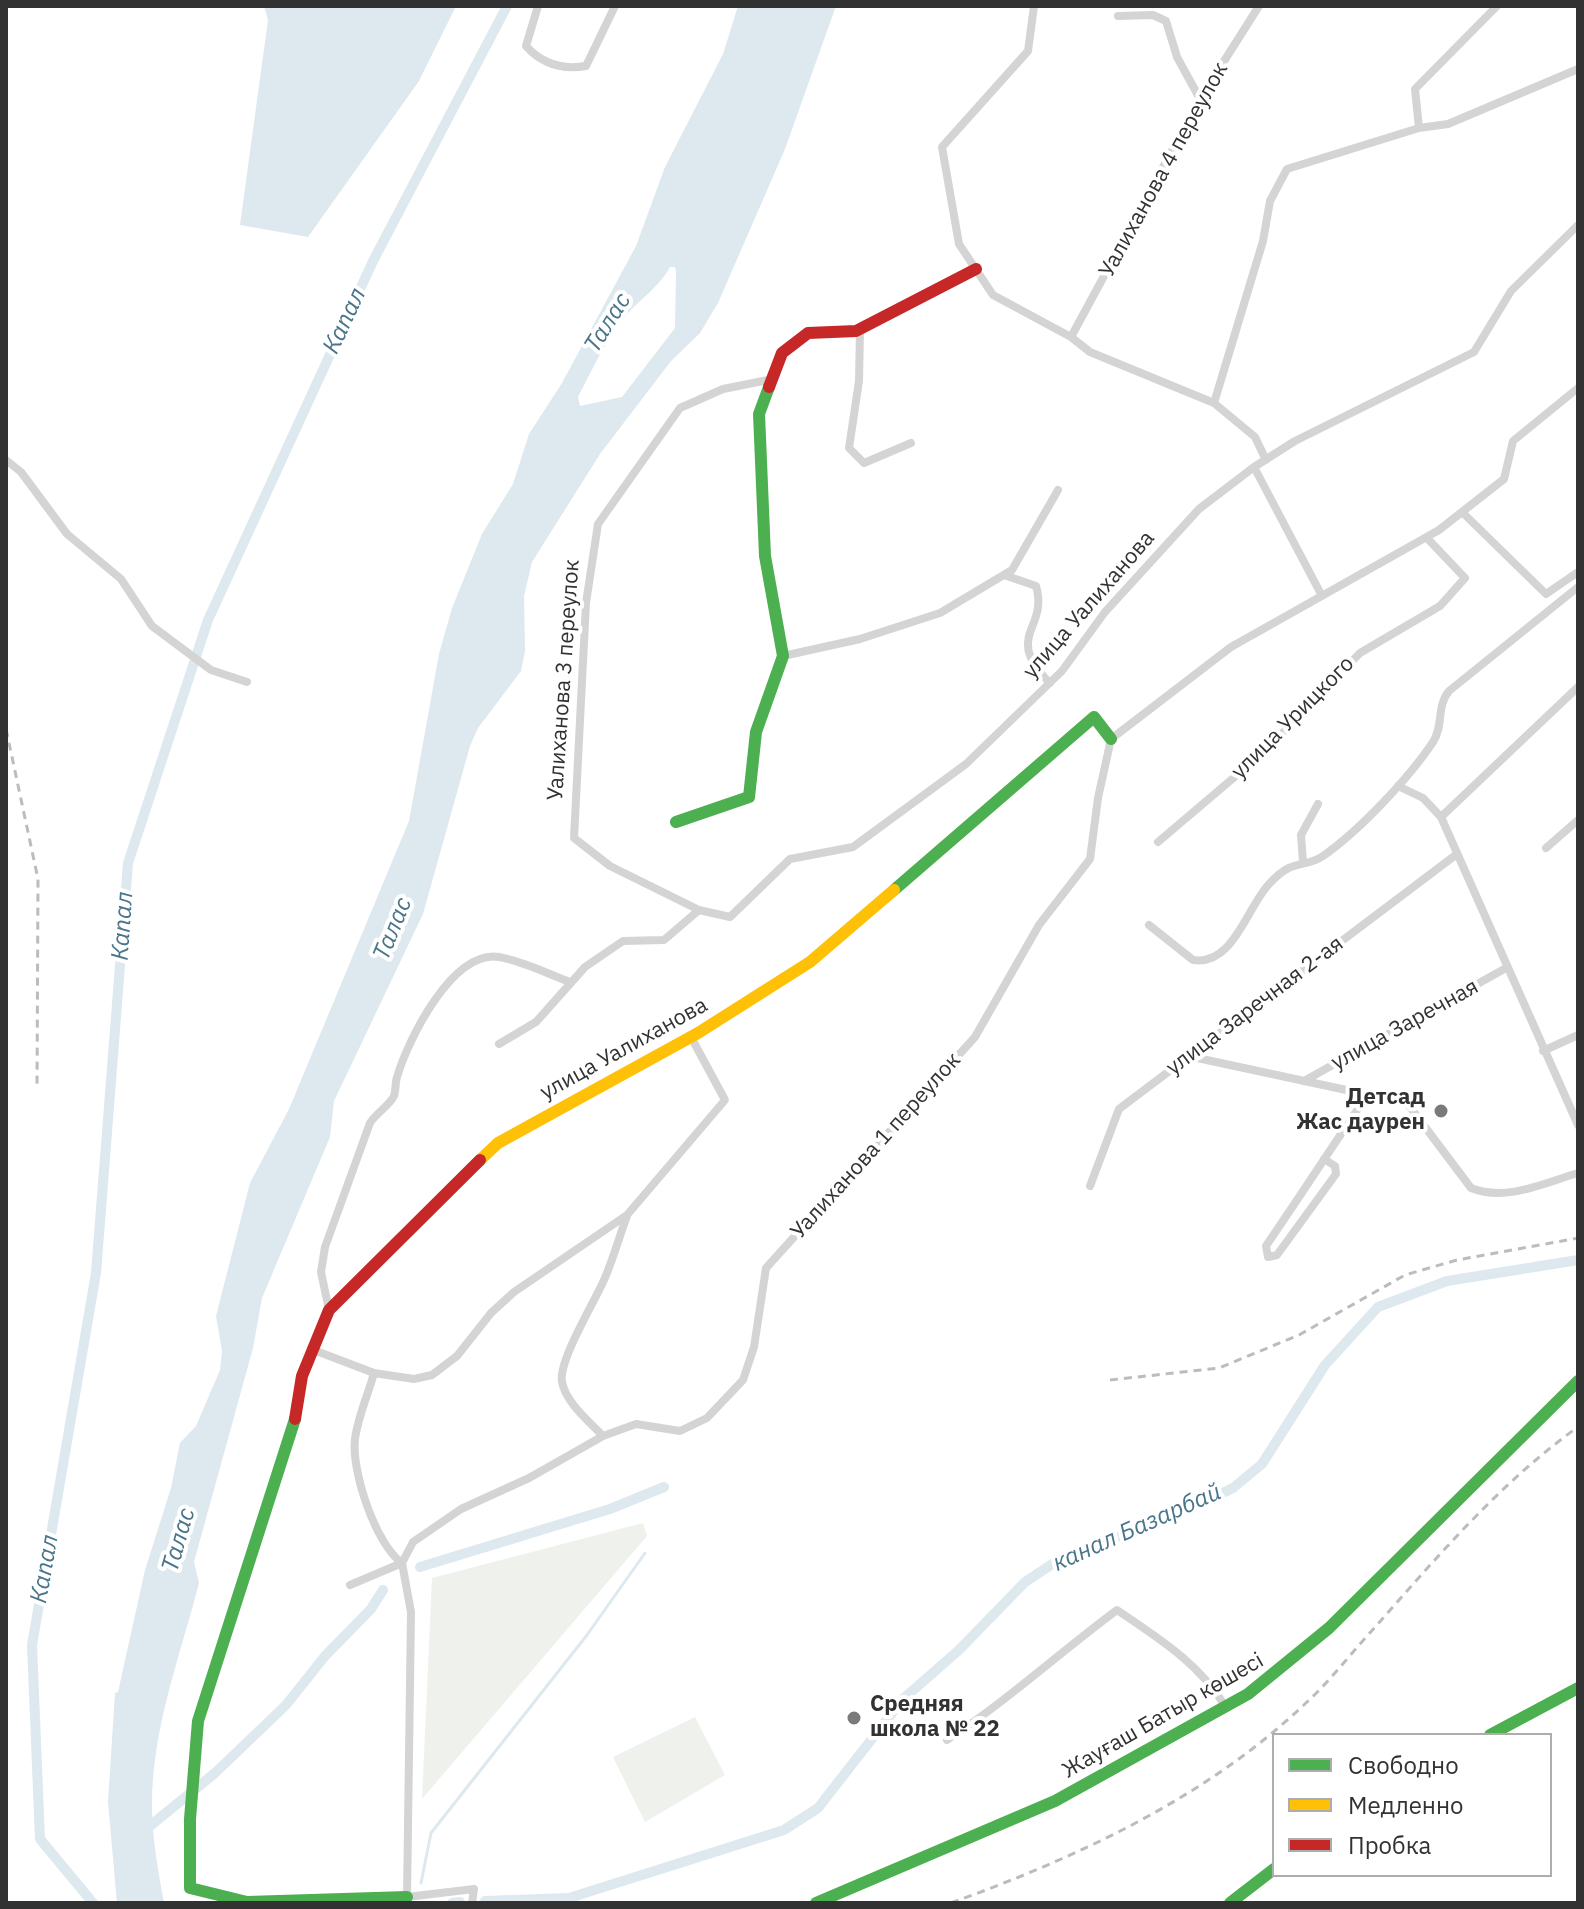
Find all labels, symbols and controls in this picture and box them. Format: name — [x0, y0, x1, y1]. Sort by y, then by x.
street label: Уалиханова 4 переулок — [1094, 58, 1234, 282]
water label: Капал — [317, 283, 373, 359]
water label: Талас — [579, 288, 637, 358]
street label: улица Уалиханова — [1018, 526, 1160, 684]
street label: Уалиханова 3 переулок — [542, 559, 586, 801]
street label: улица Урицкого — [1226, 651, 1360, 785]
water label: Капал — [106, 890, 140, 962]
water label: Талас — [367, 893, 419, 965]
street label: улица Заречная 2-ая — [1161, 931, 1349, 1081]
street label: улица Заречная — [1327, 974, 1483, 1076]
street label: улица Уалиханова — [536, 992, 712, 1106]
street label: Уалиханова 1 переулок — [785, 1047, 967, 1245]
place label: Детсад Жас даурен — [1296, 1085, 1425, 1136]
marker: Детсад Жас даурен — [1432, 1102, 1450, 1120]
water label: канал Базарбай — [1048, 1478, 1226, 1578]
water label: Талас — [156, 1505, 202, 1575]
water label: Капал — [25, 1532, 65, 1606]
street label: Жауғаш Батыр көшесі — [1058, 1648, 1268, 1784]
place label: Средняя школа № 22 — [870, 1692, 1000, 1744]
marker: Средняя школа № 22 — [845, 1709, 863, 1727]
legend — [1272, 1733, 1552, 1877]
text: Свободно — [1348, 1749, 1459, 1781]
text: Медленно — [1348, 1789, 1464, 1821]
text: Пробка — [1348, 1829, 1431, 1861]

